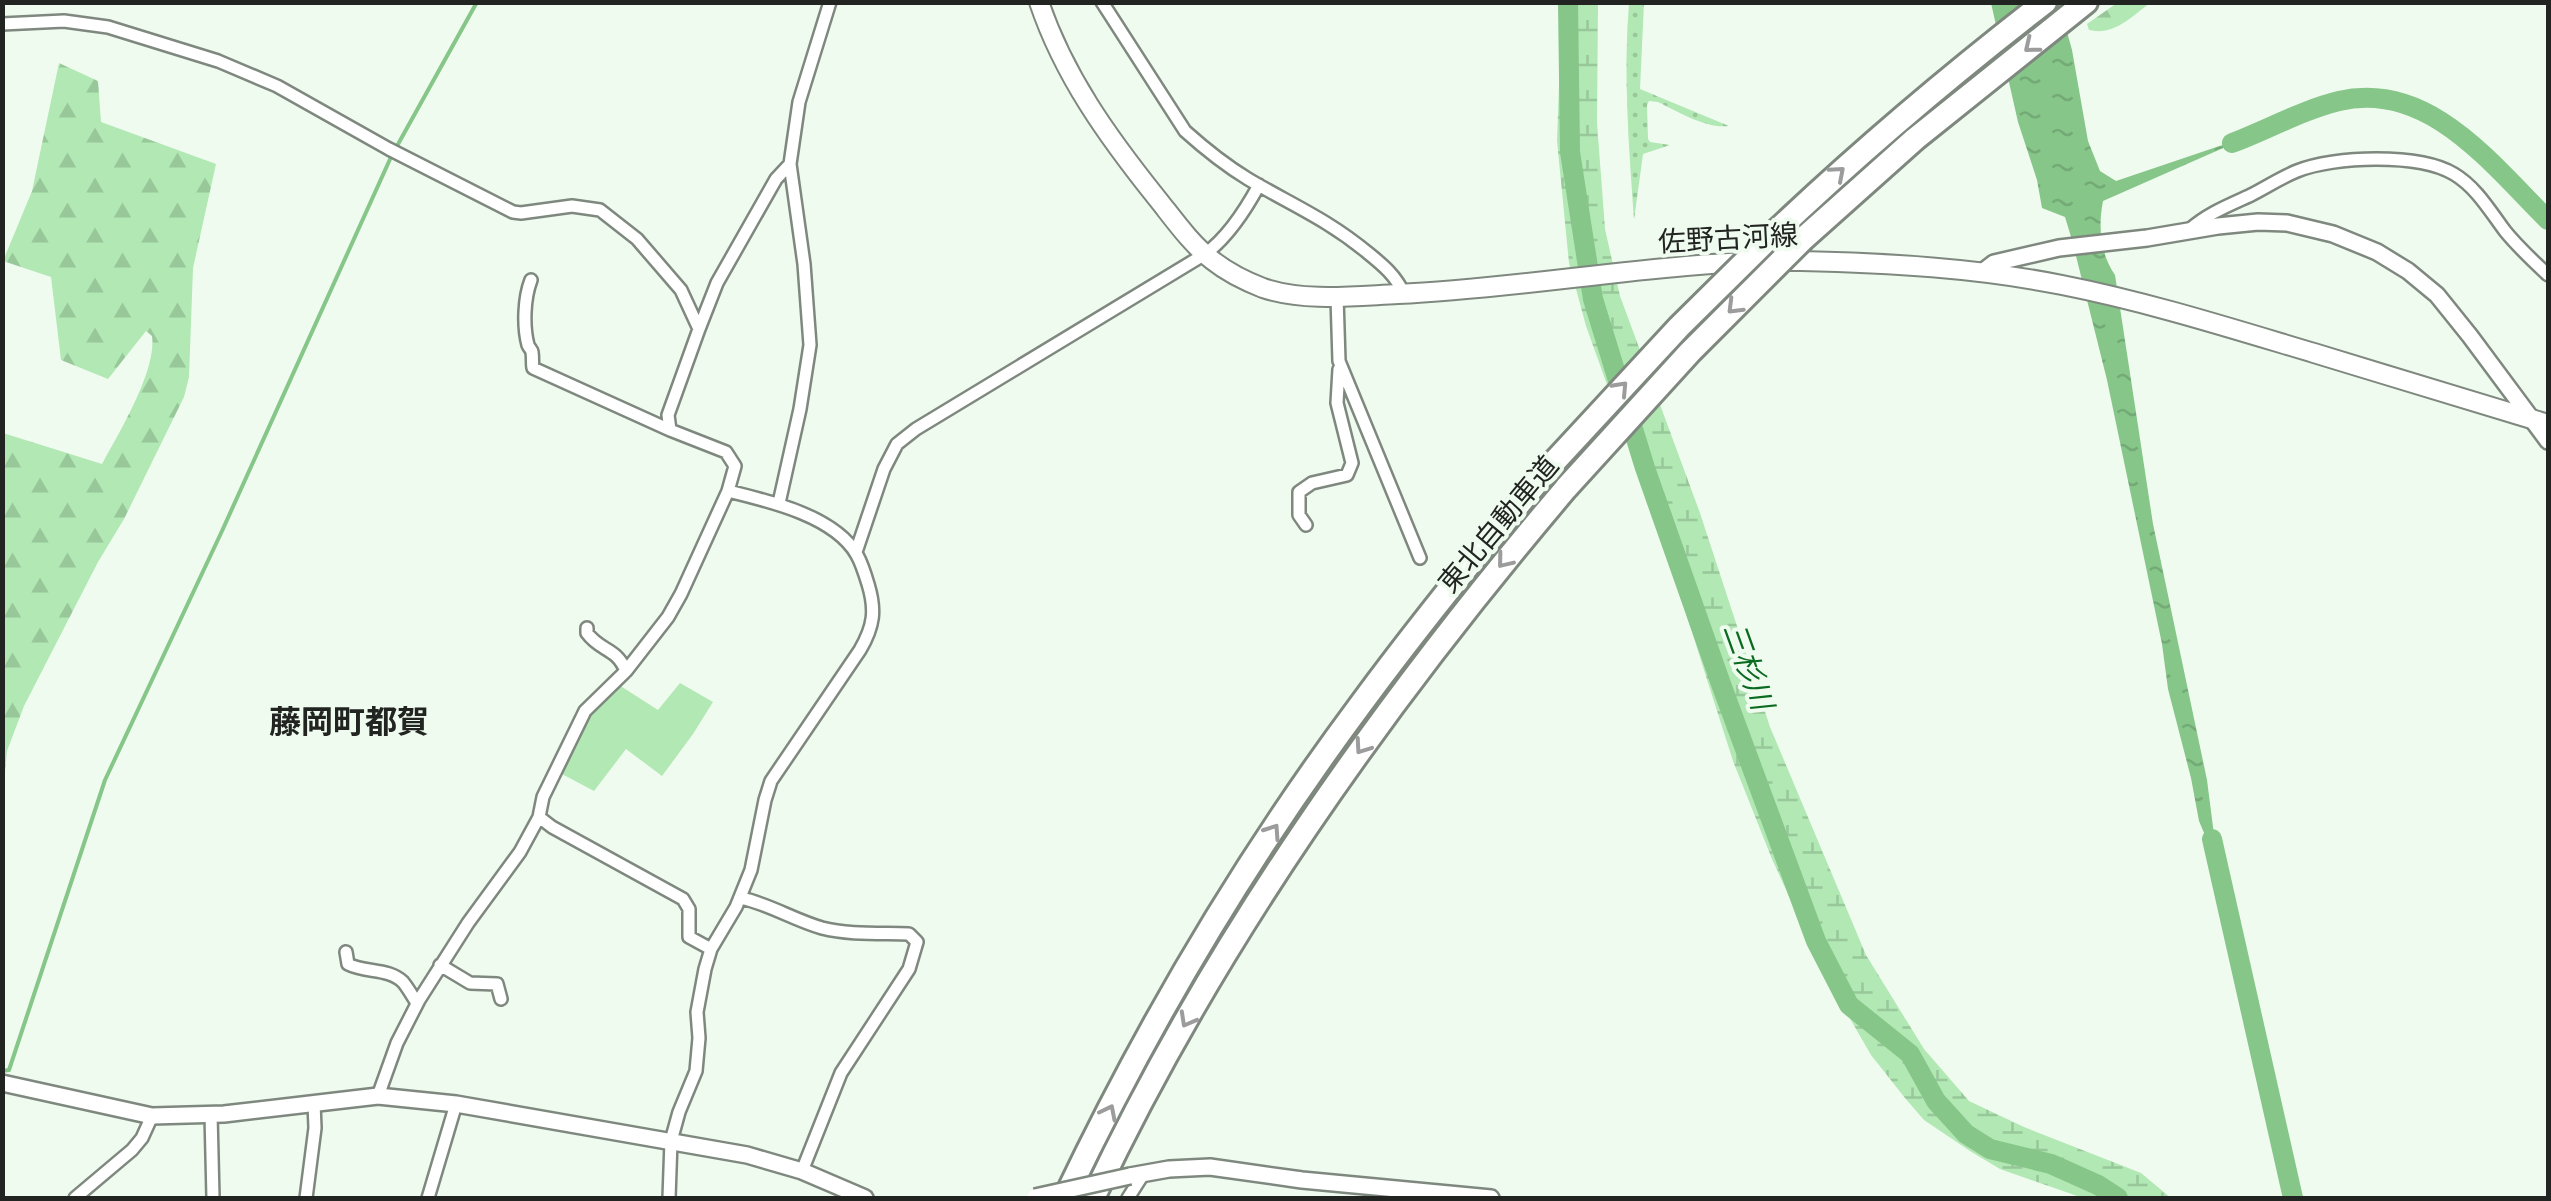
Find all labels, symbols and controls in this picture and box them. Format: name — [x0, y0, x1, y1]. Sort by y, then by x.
one-way arrow — [2024, 34, 2042, 52]
one-way arrow — [1826, 167, 1845, 185]
street label: 佐野古河線 — [1657, 217, 1799, 259]
one-way arrow — [1727, 296, 1745, 314]
one-way arrow — [1609, 381, 1627, 400]
street label: 東北自動車道 — [1431, 449, 1565, 599]
one-way arrow — [1498, 550, 1516, 568]
water label: 三杉川 — [1717, 618, 1782, 717]
district label: 藤岡町都賀 — [269, 702, 429, 741]
one-way arrow — [1356, 735, 1374, 754]
one-way arrow — [1261, 824, 1279, 843]
one-way arrow — [1180, 1010, 1200, 1028]
one-way arrow — [1097, 1104, 1116, 1122]

